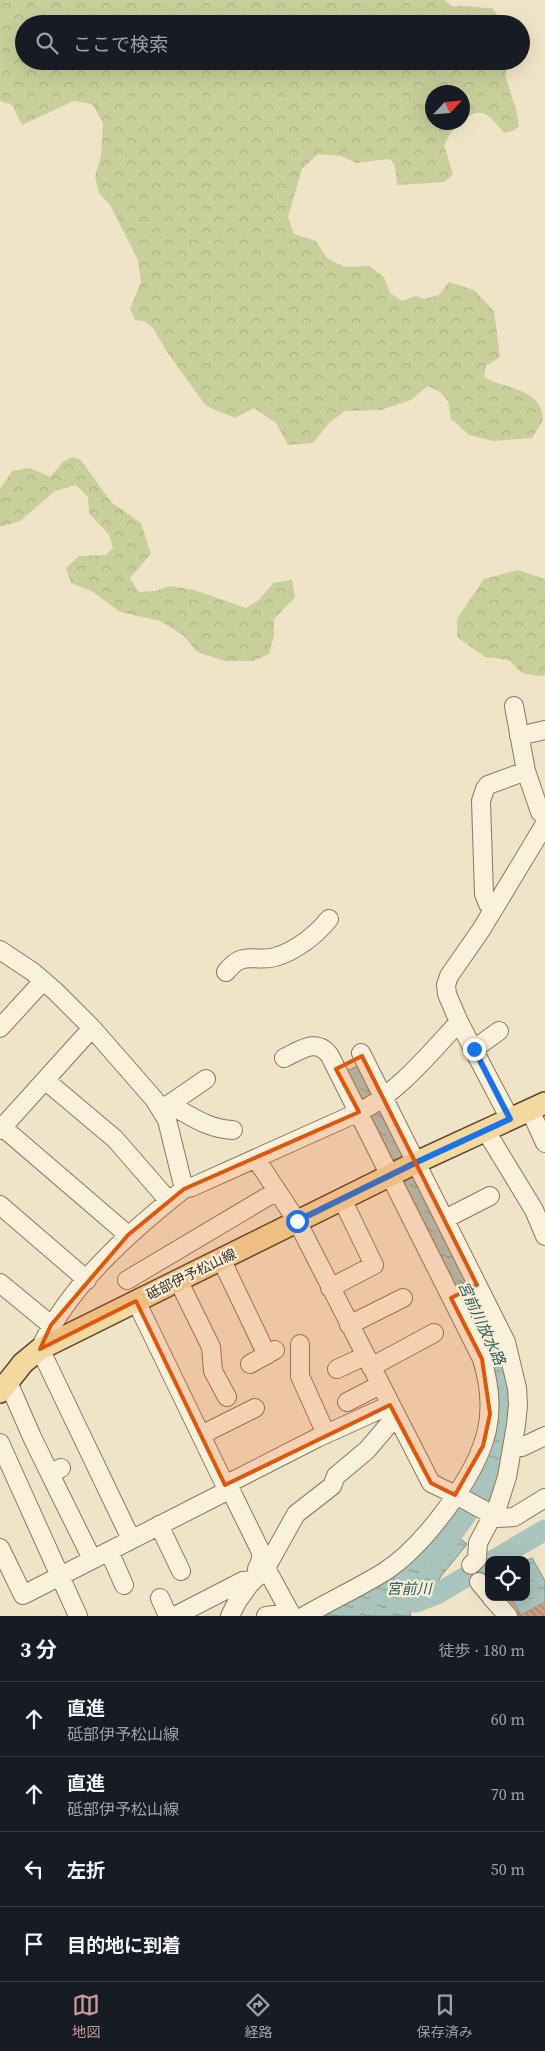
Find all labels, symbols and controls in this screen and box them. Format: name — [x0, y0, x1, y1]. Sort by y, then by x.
search box — [15, 15, 530, 70]
icon: search — [33, 29, 61, 57]
text: ここで検索 — [73, 31, 168, 57]
north arrow — [425, 85, 470, 130]
route end — [463, 1038, 486, 1061]
route start — [286, 1210, 309, 1233]
street label: 砥部伊予松山線 — [143, 1244, 239, 1304]
water label: 宮前川放水路 — [453, 1278, 511, 1370]
map controls — [485, 1556, 530, 1601]
button: locate — [485, 1556, 530, 1601]
water label: 宮前川 — [386, 1578, 433, 1599]
text: 3 分 — [20, 1635, 57, 1664]
text: 徒歩 · 180 m — [439, 1639, 525, 1661]
text: 直進 — [67, 1695, 105, 1721]
icon: ahead — [20, 1705, 48, 1733]
text: 60 m — [491, 1708, 525, 1730]
text: 砥部伊予松山線 — [67, 1723, 179, 1745]
text: 直進 — [67, 1770, 105, 1796]
icon: ahead — [20, 1780, 48, 1808]
text: 70 m — [491, 1783, 525, 1805]
text: 砥部伊予松山線 — [67, 1798, 179, 1820]
icon: left — [20, 1855, 48, 1883]
text: 左折 — [67, 1857, 105, 1883]
text: 50 m — [491, 1858, 525, 1880]
icon: arrive — [20, 1930, 48, 1958]
text: 目的地に到着 — [67, 1932, 181, 1958]
tab: 地図 — [72, 1991, 100, 2042]
tab: 経路 — [244, 1991, 272, 2042]
tab: 保存済み — [417, 1991, 473, 2042]

